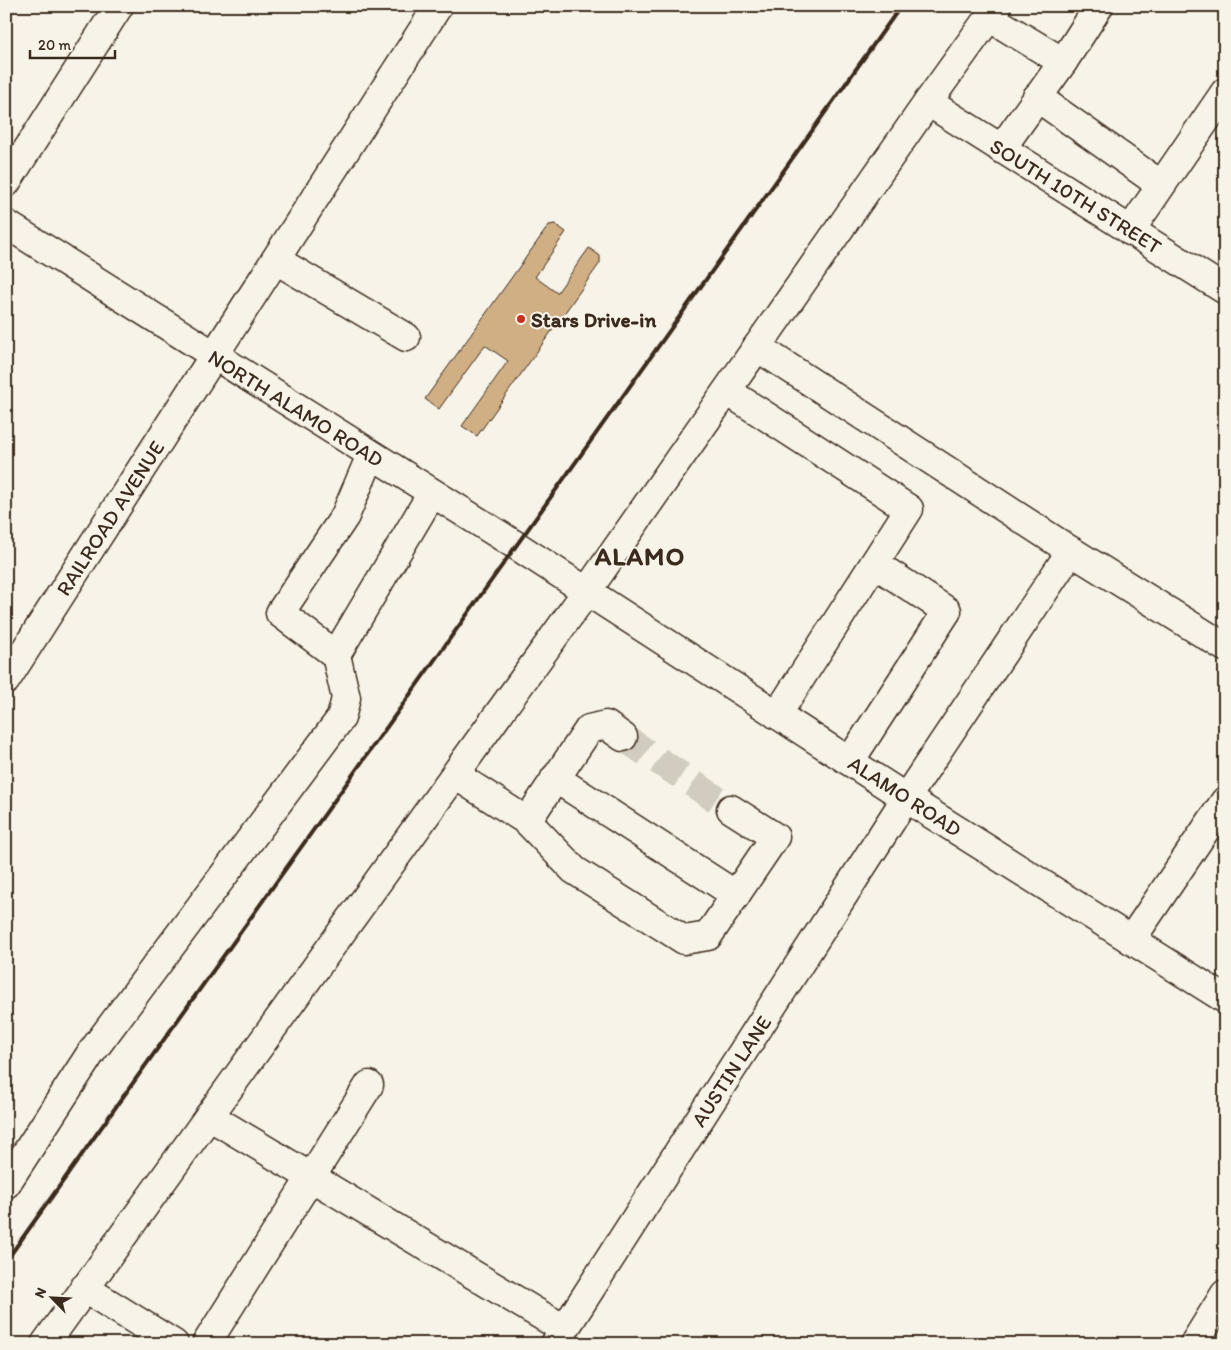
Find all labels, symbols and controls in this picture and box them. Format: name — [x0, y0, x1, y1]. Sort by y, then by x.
scale bar — [30, 28, 115, 60]
text: 20 m — [38, 36, 72, 54]
street label: SOUTH 10TH STREET — [986, 133, 1167, 259]
place label: Stars Drive-in — [531, 307, 656, 332]
marker: Stars Drive-in — [515, 313, 527, 325]
street label: NORTH ALAMO ROAD — [204, 344, 388, 472]
street label: RAILROAD AVENUE — [51, 436, 170, 600]
district label: ALAMO — [594, 540, 685, 572]
street label: ALAMO ROAD — [844, 750, 966, 842]
street label: AUSTIN LANE — [686, 1010, 776, 1131]
north arrow — [28, 1272, 78, 1322]
text: N — [31, 1285, 50, 1301]

